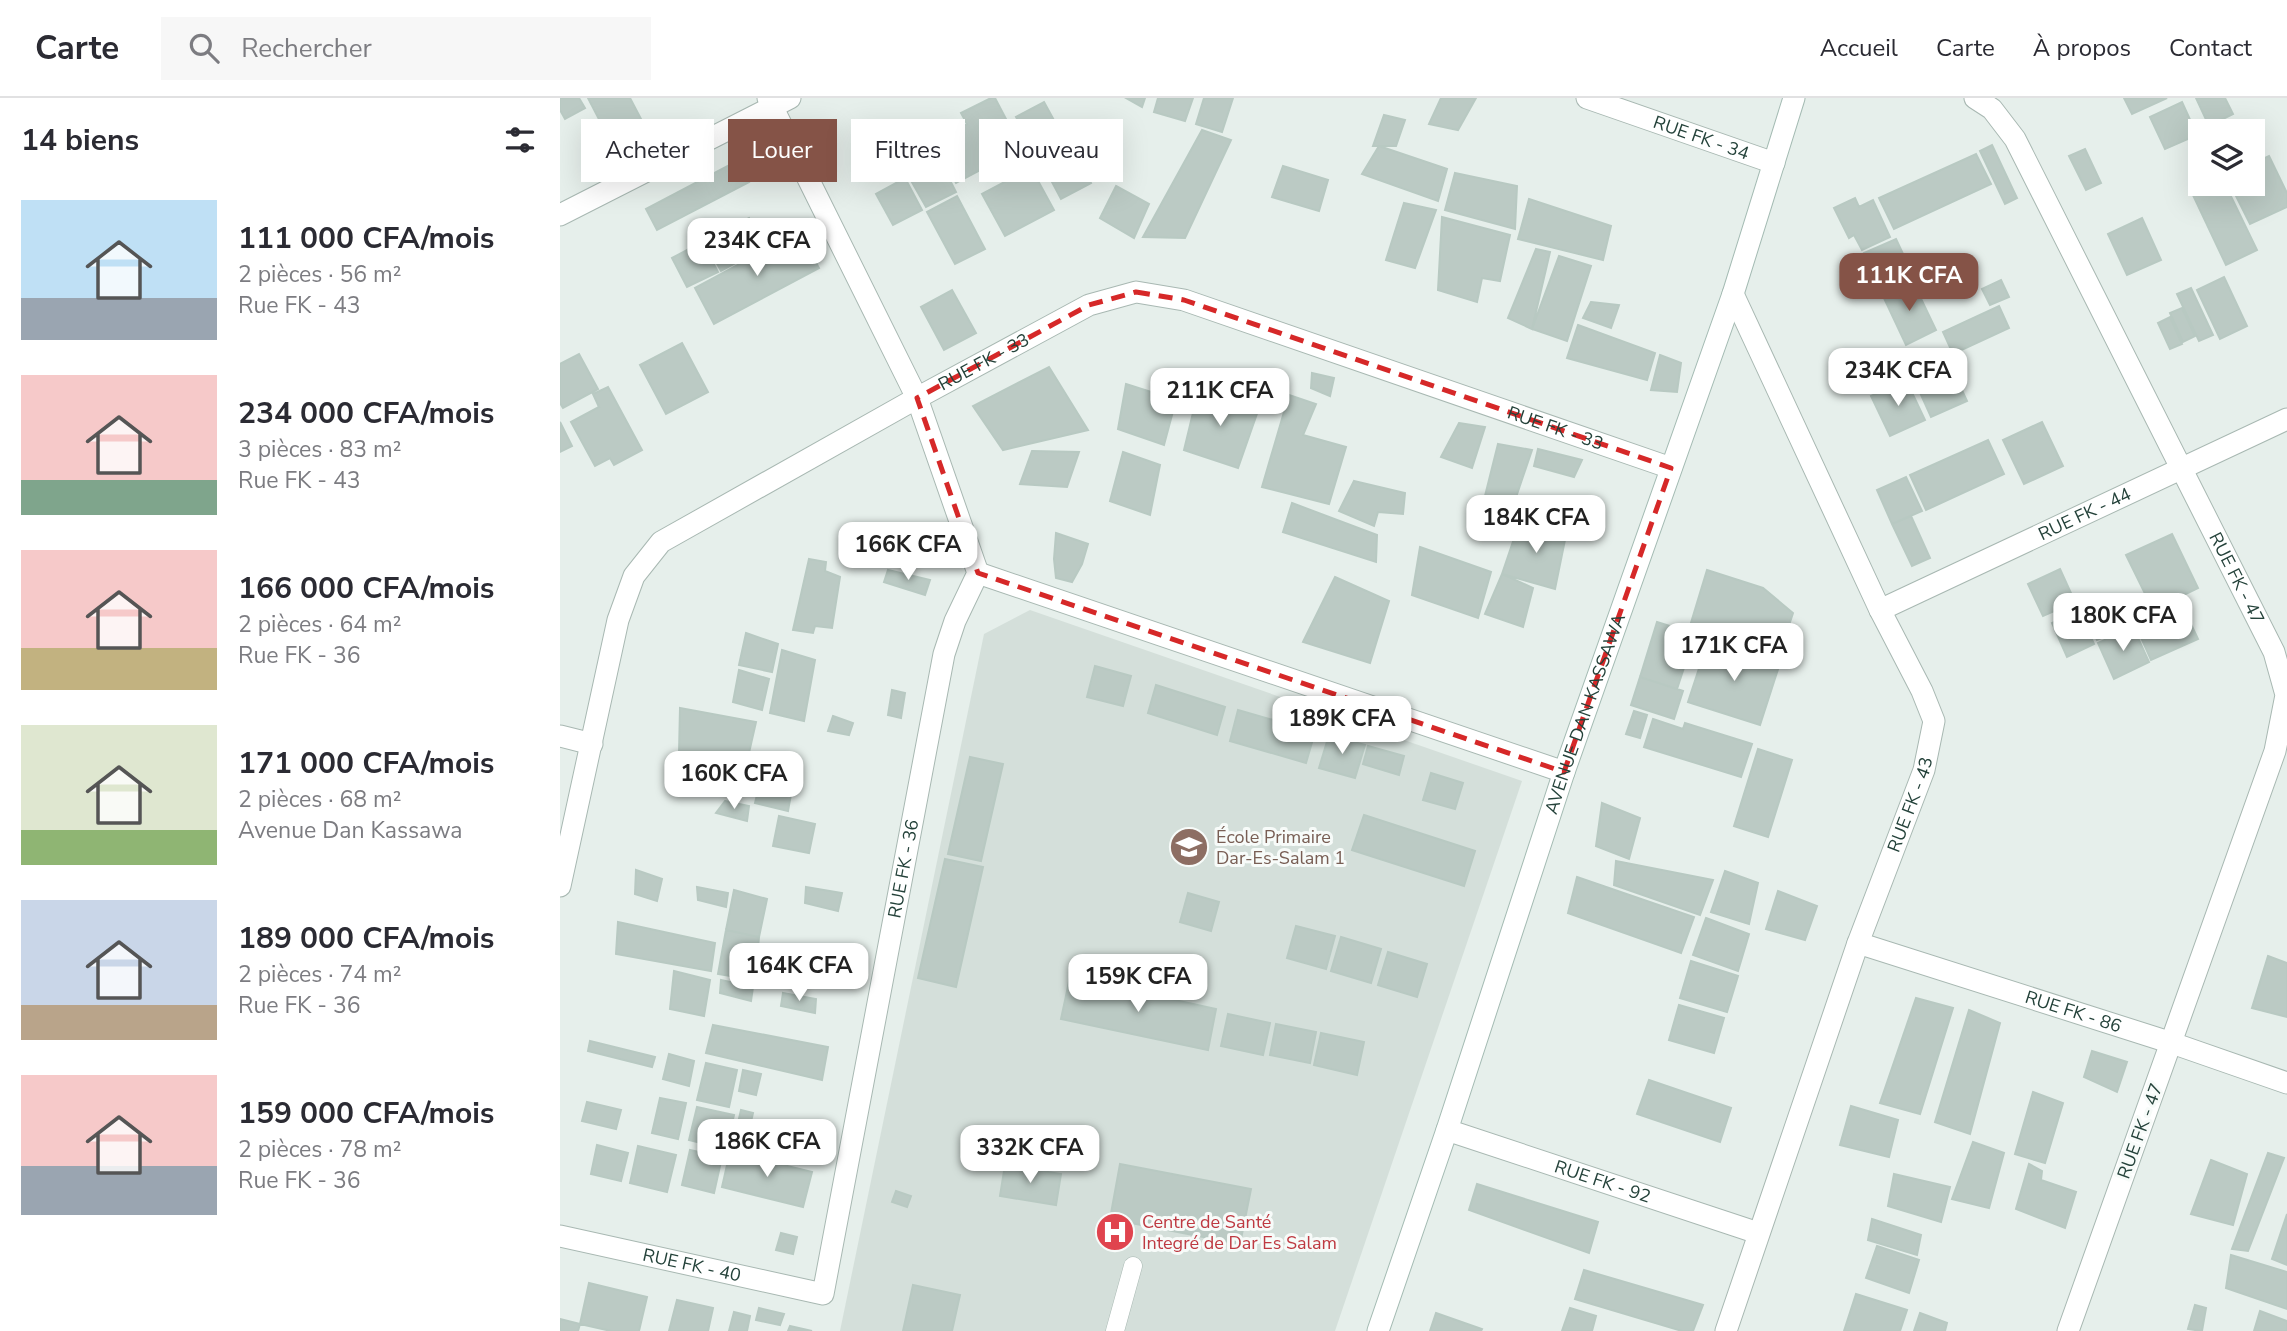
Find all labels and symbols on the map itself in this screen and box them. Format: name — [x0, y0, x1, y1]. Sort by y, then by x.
street label: RUE FK - 34 — [1650, 110, 1753, 166]
pin: 234K CFA — [685, 218, 829, 278]
pin: 111K CFA — [1837, 254, 1981, 313]
street label: RUE FK - 33 — [934, 328, 1033, 396]
pin: 234K CFA — [1826, 348, 1970, 408]
pin: 211K CFA — [1148, 368, 1292, 428]
street label: RUE FK - 33 — [1504, 400, 1607, 456]
street label: RUE FK - 44 — [2034, 482, 2135, 546]
pin: 184K CFA — [1464, 496, 1608, 555]
pin: 166K CFA — [836, 522, 980, 582]
street label: RUE FK - 47 — [2203, 528, 2270, 628]
pin: 180K CFA — [2051, 594, 2195, 653]
street label: AVENUE DAN KASSAWA — [1539, 610, 1631, 817]
pin: 171K CFA — [1662, 624, 1806, 683]
pin: 189K CFA — [1270, 696, 1414, 756]
pin: 160K CFA — [662, 752, 806, 811]
street label: RUE FK - 43 — [1882, 755, 1938, 856]
street label: RUE FK - 36 — [882, 818, 924, 920]
place label: École Primaire Dar-Es-Salam 1 — [1216, 825, 1345, 870]
school or university icon: École Primaire Dar-Es-Salam 1 — [1168, 826, 1210, 868]
pin: 164K CFA — [727, 944, 871, 1003]
pin: 159K CFA — [1066, 954, 1210, 1014]
street label: RUE FK - 86 — [2022, 985, 2125, 1038]
street label: RUE FK - 47 — [2112, 1080, 2168, 1182]
pin: 186K CFA — [695, 1119, 839, 1179]
pin: 332K CFA — [958, 1126, 1102, 1185]
street label: RUE FK - 92 — [1551, 1154, 1654, 1209]
place label: Centre de Santé Integré de Dar Es Salam — [1142, 1210, 1337, 1255]
hospital icon: Centre de Santé Integré de Dar Es Salam — [1094, 1211, 1136, 1253]
street label: RUE FK - 40 — [640, 1243, 743, 1288]

